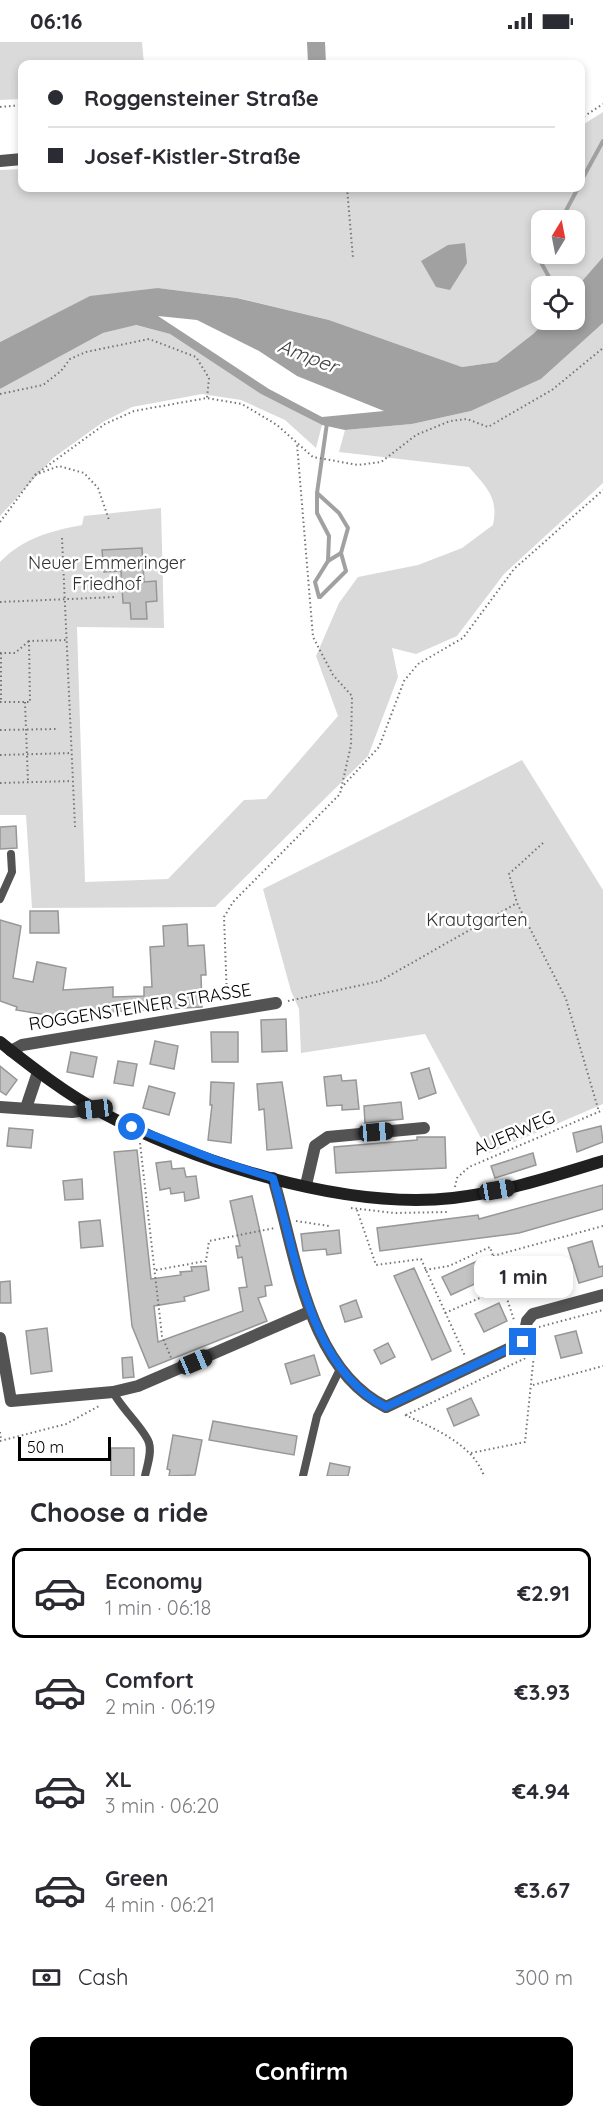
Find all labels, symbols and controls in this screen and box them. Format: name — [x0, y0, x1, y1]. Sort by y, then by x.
text: 06:16 — [30, 7, 82, 35]
text: Roggensteiner Straße — [84, 84, 319, 112]
text: Josef-Kistler-Straße — [84, 142, 301, 170]
north arrow — [531, 210, 585, 264]
map controls — [531, 210, 585, 330]
button: locate — [531, 276, 585, 330]
water label: Amper — [275, 333, 344, 379]
park label: Neuer Emmeringer Friedhof — [28, 551, 186, 595]
park label: Krautgarten — [426, 908, 528, 931]
street label: ROGGENSTEINER STRASSE — [27, 978, 253, 1035]
car — [76, 1098, 114, 1120]
street label: AUERWEG — [469, 1105, 558, 1160]
route start — [118, 1113, 145, 1140]
car — [357, 1121, 395, 1143]
car — [478, 1178, 516, 1202]
callout: 1 min — [474, 1255, 572, 1297]
text: 1 min — [499, 1264, 548, 1289]
route end — [509, 1328, 536, 1355]
car — [175, 1347, 215, 1377]
scale bar — [18, 1434, 111, 1462]
text: 50 m — [27, 1437, 64, 1457]
text: Choose a ride — [30, 1495, 208, 1529]
icon: car — [33, 1566, 87, 1620]
text: Economy — [105, 1567, 203, 1595]
text: €2.91 — [517, 1579, 570, 1607]
text: 1 min · 06:18 — [105, 1595, 211, 1620]
icon: car — [33, 1665, 87, 1719]
text: Comfort — [105, 1666, 194, 1694]
text: €3.93 — [515, 1678, 570, 1706]
text: 2 min · 06:19 — [105, 1694, 215, 1719]
icon: car — [33, 1764, 87, 1818]
text: XL — [105, 1765, 132, 1793]
text: €4.94 — [512, 1777, 570, 1805]
text: 3 min · 06:20 — [105, 1793, 219, 1818]
icon: car — [33, 1863, 87, 1917]
text: Green — [105, 1864, 168, 1892]
text: €3.67 — [515, 1876, 570, 1904]
text: 4 min · 06:21 — [105, 1892, 215, 1917]
icon: cash — [30, 1961, 63, 1994]
text: Cash — [78, 1963, 129, 1991]
text: 300 m — [515, 1965, 573, 1990]
button: Confirm — [30, 2037, 573, 2106]

